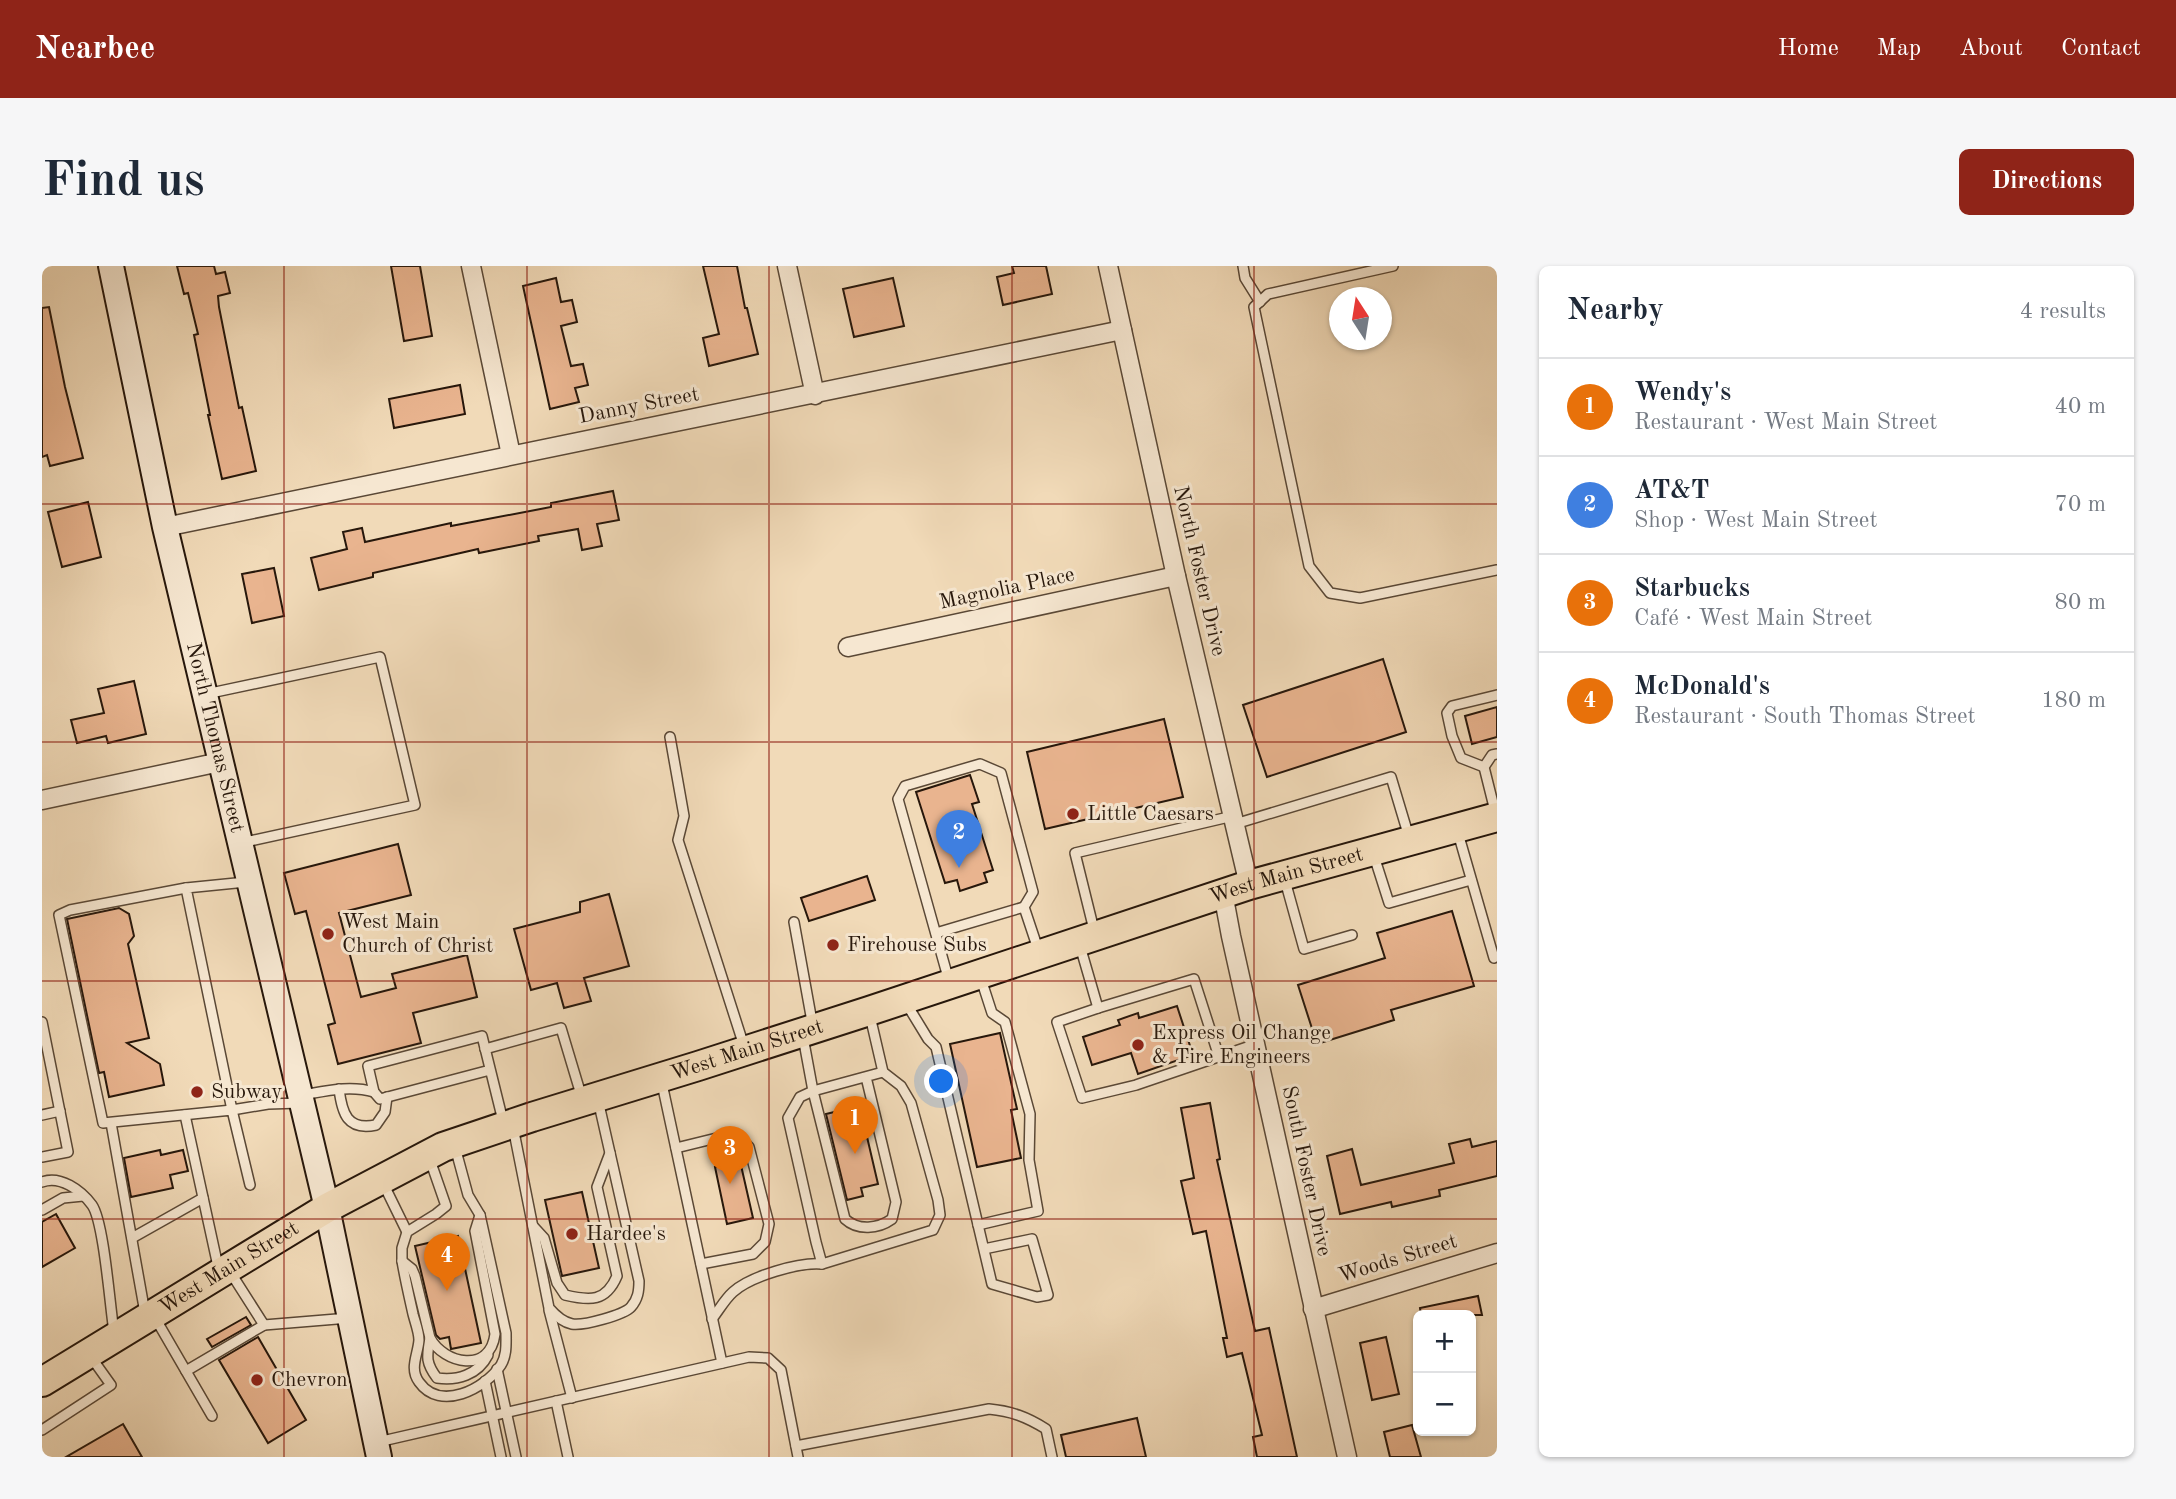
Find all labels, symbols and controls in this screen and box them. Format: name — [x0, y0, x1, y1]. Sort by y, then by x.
text: Nearbee — [35, 33, 155, 66]
text: Home — [1778, 37, 1839, 61]
text: Map — [1877, 37, 1921, 61]
text: About — [1959, 37, 2023, 61]
text: Contact — [2061, 37, 2141, 61]
button: Directions — [1959, 149, 2134, 215]
text: Find us — [42, 158, 205, 207]
north arrow — [1329, 287, 1392, 350]
text: Nearby — [1567, 296, 1664, 326]
text: 4 results — [2020, 300, 2106, 323]
text: Wendy's — [1634, 380, 1731, 406]
street label: Danny Street — [577, 384, 701, 428]
text: 1 — [1583, 395, 1597, 418]
text: 40 m — [2055, 395, 2106, 418]
text: Restaurant · West Main Street — [1634, 411, 1937, 434]
text: AT&T — [1634, 478, 1709, 504]
street label: North Foster Drive — [1169, 484, 1229, 658]
text: 2 — [1583, 493, 1597, 516]
text: 70 m — [2055, 493, 2106, 516]
text: Shop · West Main Street — [1634, 509, 1877, 532]
street label: Magnolia Place — [937, 564, 1077, 614]
text: Starbucks — [1634, 576, 1750, 602]
text: 3 — [1583, 591, 1597, 614]
text: 80 m — [2055, 591, 2106, 614]
text: Café · West Main Street — [1634, 607, 1872, 630]
street label: North Thomas Street — [182, 641, 248, 835]
text: McDonald's — [1634, 674, 1770, 700]
text: 4 — [1583, 689, 1597, 712]
text: 180 m — [2041, 689, 2106, 712]
text: Restaurant · South Thomas Street — [1634, 705, 1976, 728]
place label: Little Caesars — [1087, 804, 1214, 825]
marker: Little Caesars — [1065, 806, 1081, 822]
pin: 2 — [936, 810, 982, 868]
street label: West Main Street — [1207, 844, 1366, 908]
place label: West Main Church of Christ — [342, 912, 493, 957]
marker: West Main Church of Christ — [320, 926, 336, 942]
place label: Firehouse Subs — [847, 935, 987, 956]
marker: Firehouse Subs — [825, 937, 841, 953]
street label: West Main Street — [668, 1016, 826, 1084]
place label: Express Oil Change & Tire Engineers — [1152, 1023, 1331, 1068]
marker: Express Oil Change & Tire Engineers — [1130, 1037, 1146, 1053]
your location — [924, 1064, 958, 1098]
place label: Subway — [211, 1082, 282, 1103]
marker: Subway — [189, 1084, 205, 1100]
street label: South Foster Drive — [1278, 1084, 1334, 1258]
pin: 1 — [832, 1096, 878, 1154]
pin: 3 — [707, 1126, 753, 1184]
street label: West Main Street — [156, 1217, 302, 1318]
place label: Hardee's — [586, 1224, 666, 1245]
marker: Hardee's — [564, 1226, 580, 1242]
street label: Woods Street — [1336, 1231, 1460, 1287]
pin: 4 — [424, 1233, 470, 1291]
map controls — [1413, 1310, 1476, 1436]
button: + — [1413, 1310, 1476, 1373]
place label: Chevron — [271, 1370, 348, 1391]
marker: Chevron — [249, 1372, 265, 1388]
button: − — [1413, 1373, 1476, 1436]

